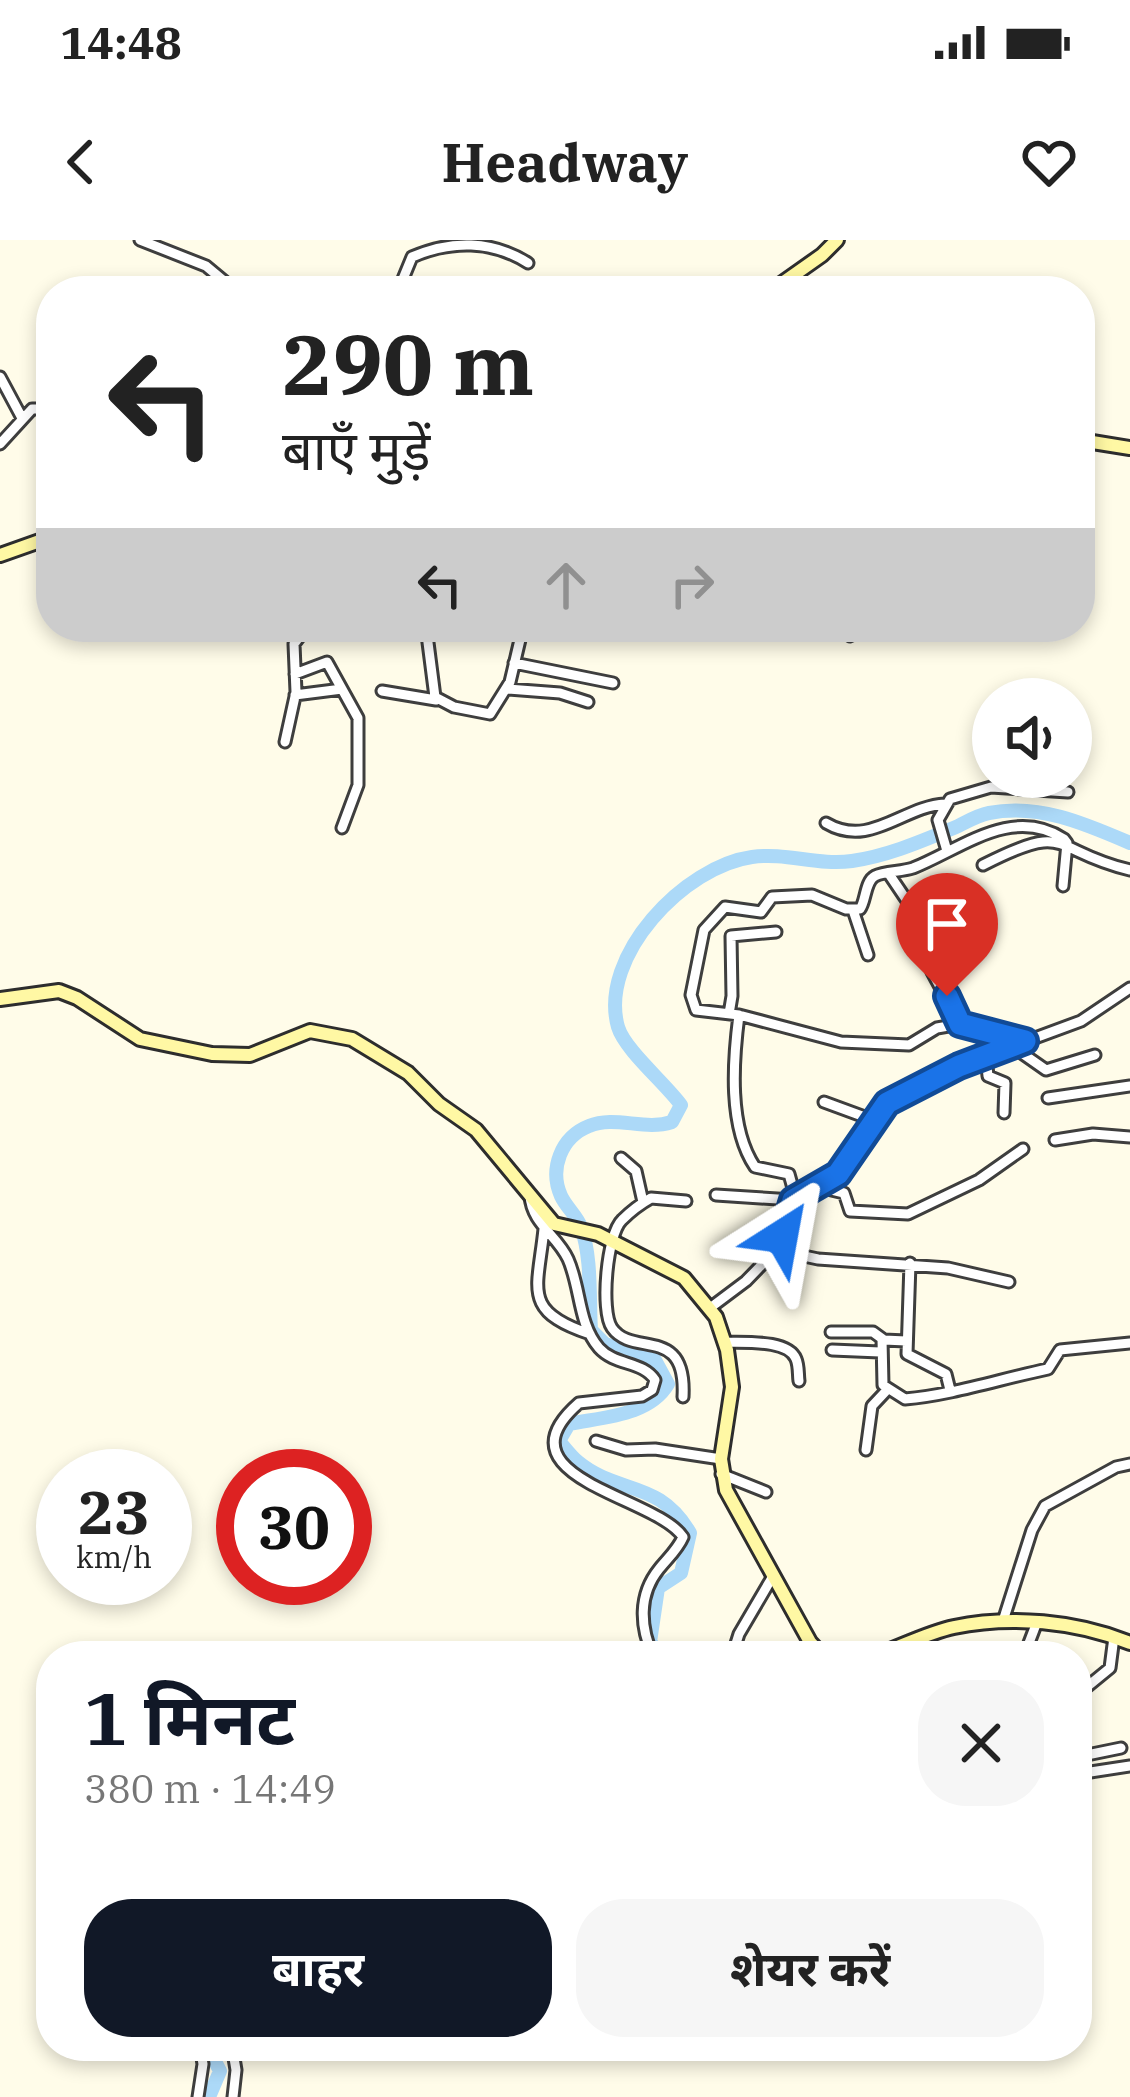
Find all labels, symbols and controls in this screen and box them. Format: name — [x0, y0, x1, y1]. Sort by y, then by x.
text: 14:48 — [60, 13, 182, 71]
text: Headway — [442, 127, 688, 197]
icon: back — [48, 129, 114, 195]
icon: heart — [1016, 129, 1082, 195]
text: 290 m — [282, 309, 534, 418]
icon: left — [84, 324, 240, 480]
text: बाएँ मुड़ें — [282, 415, 430, 485]
icon: left — [407, 552, 473, 618]
icon: ahead — [533, 552, 599, 618]
icon: right — [659, 552, 725, 618]
map controls — [972, 678, 1092, 798]
button: sound — [972, 678, 1092, 798]
pin — [896, 873, 998, 996]
icon: arrive — [914, 891, 980, 957]
position arrow — [719, 1173, 845, 1299]
speed limit sign: 30 — [216, 1449, 372, 1605]
text: 23 — [78, 1472, 150, 1551]
text: km/h — [76, 1537, 152, 1576]
text: 1 मिनट — [84, 1671, 295, 1765]
button: close — [918, 1680, 1044, 1806]
text: 380 m · 14:49 — [84, 1763, 336, 1814]
button: बाहर — [84, 1899, 552, 2037]
button: शेयर करें — [576, 1899, 1044, 2037]

